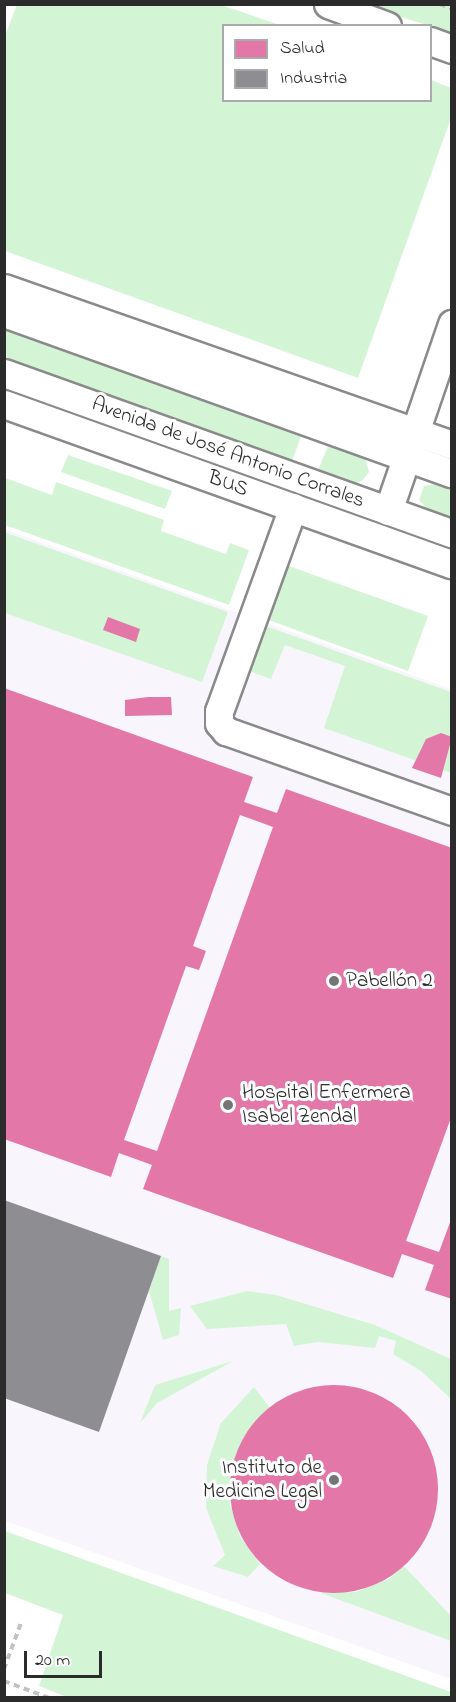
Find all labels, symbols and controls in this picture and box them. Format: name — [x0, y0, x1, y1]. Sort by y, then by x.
legend — [222, 24, 432, 102]
text: Salud — [280, 36, 325, 62]
text: Industria — [280, 66, 347, 92]
street label: Avenida de José Antonio Corrales — [88, 392, 368, 514]
street label: BUS — [204, 465, 252, 503]
place label: Pabellón 2 — [346, 968, 433, 994]
marker: Pabellón 2 — [327, 974, 341, 988]
place label: Hospital Enfermera Isabel Zendal — [242, 1080, 410, 1130]
marker: Hospital Enfermera Isabel Zendal — [219, 1096, 237, 1114]
place label: Instituto de Medicina Legal — [203, 1455, 322, 1505]
marker: Instituto de Medicina Legal — [327, 1473, 341, 1487]
scale bar — [27, 1639, 105, 1677]
text: 20 m — [35, 1648, 70, 1674]

